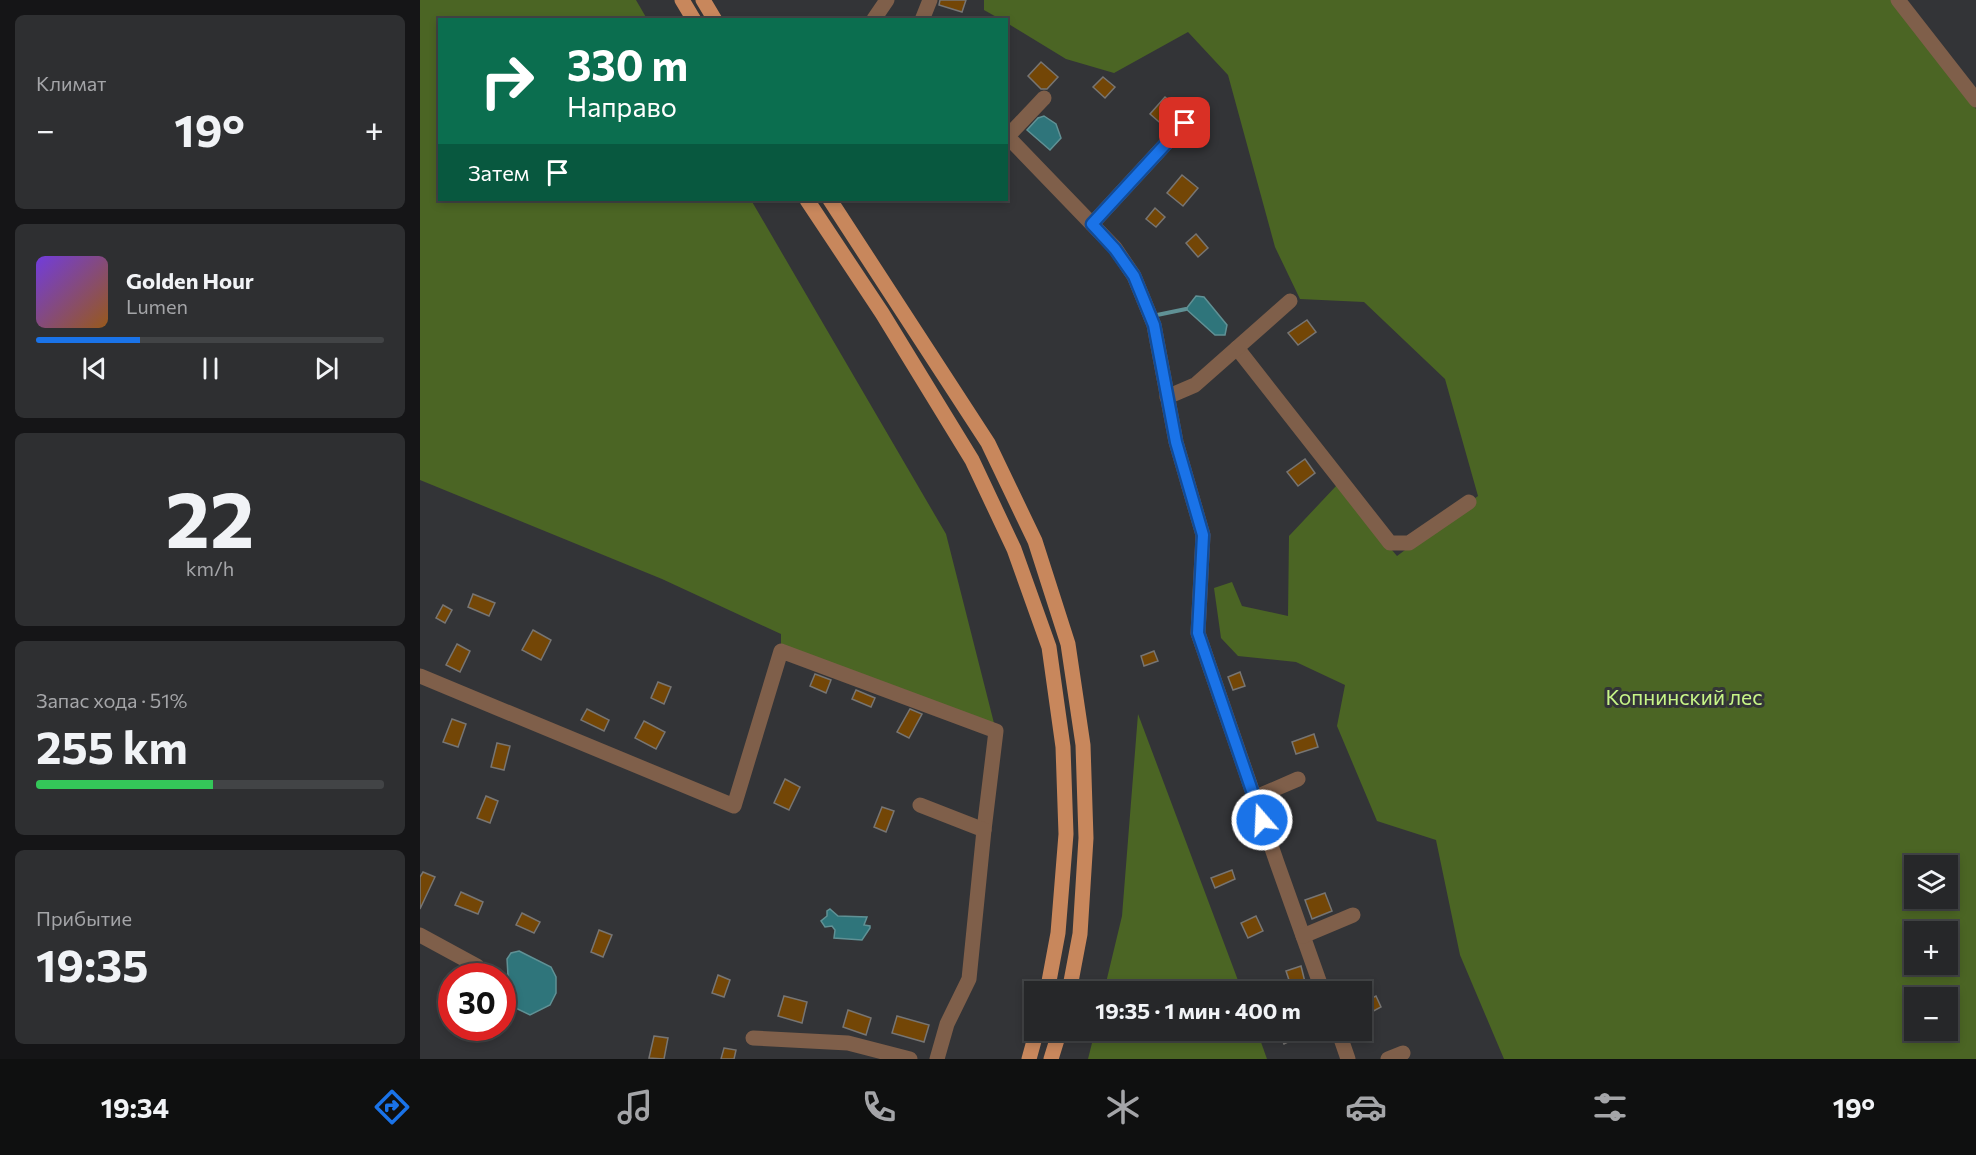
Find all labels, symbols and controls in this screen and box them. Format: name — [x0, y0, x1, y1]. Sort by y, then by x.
text: 330 m — [567, 38, 688, 90]
icon: right — [468, 42, 546, 120]
text: Климат — [36, 71, 106, 95]
text: Направо — [567, 90, 677, 123]
pin — [1159, 97, 1210, 148]
text: 19° — [174, 101, 245, 156]
icon: arrive — [1168, 106, 1201, 139]
text: − — [36, 108, 55, 149]
text: + — [365, 108, 384, 149]
icon: arrive — [541, 156, 574, 189]
text: Затем — [468, 159, 529, 186]
text: Golden Hour — [126, 267, 254, 294]
text: Lumen — [126, 294, 188, 318]
icon: previous — [78, 352, 111, 385]
icon: pause — [194, 352, 227, 385]
icon: next — [310, 352, 343, 385]
text: 22 — [166, 469, 254, 564]
text: km/h — [186, 556, 234, 580]
park label: Копнинский лес — [1605, 684, 1763, 709]
text: Запас хода · 51% — [36, 688, 187, 712]
text: 255 km — [36, 718, 188, 773]
position arrow — [1230, 788, 1294, 852]
map controls — [1904, 855, 1958, 1041]
button: layers — [1904, 855, 1958, 909]
text: Прибытие — [36, 906, 132, 930]
button: + — [1904, 921, 1958, 975]
text: 19:35 — [36, 936, 148, 991]
speed limit sign: 30 — [438, 963, 516, 1041]
button: − — [1904, 987, 1958, 1041]
text: 19:35 · 1 мин · 400 m — [1095, 997, 1301, 1024]
icon: directions — [371, 1086, 413, 1128]
icon: music — [614, 1086, 656, 1128]
icon: phone — [858, 1086, 900, 1128]
icon: climate — [1102, 1086, 1144, 1128]
icon: car — [1345, 1086, 1387, 1128]
icon: filters — [1589, 1086, 1631, 1128]
text: 19:34 — [101, 1091, 169, 1124]
text: 19° — [1833, 1091, 1875, 1124]

